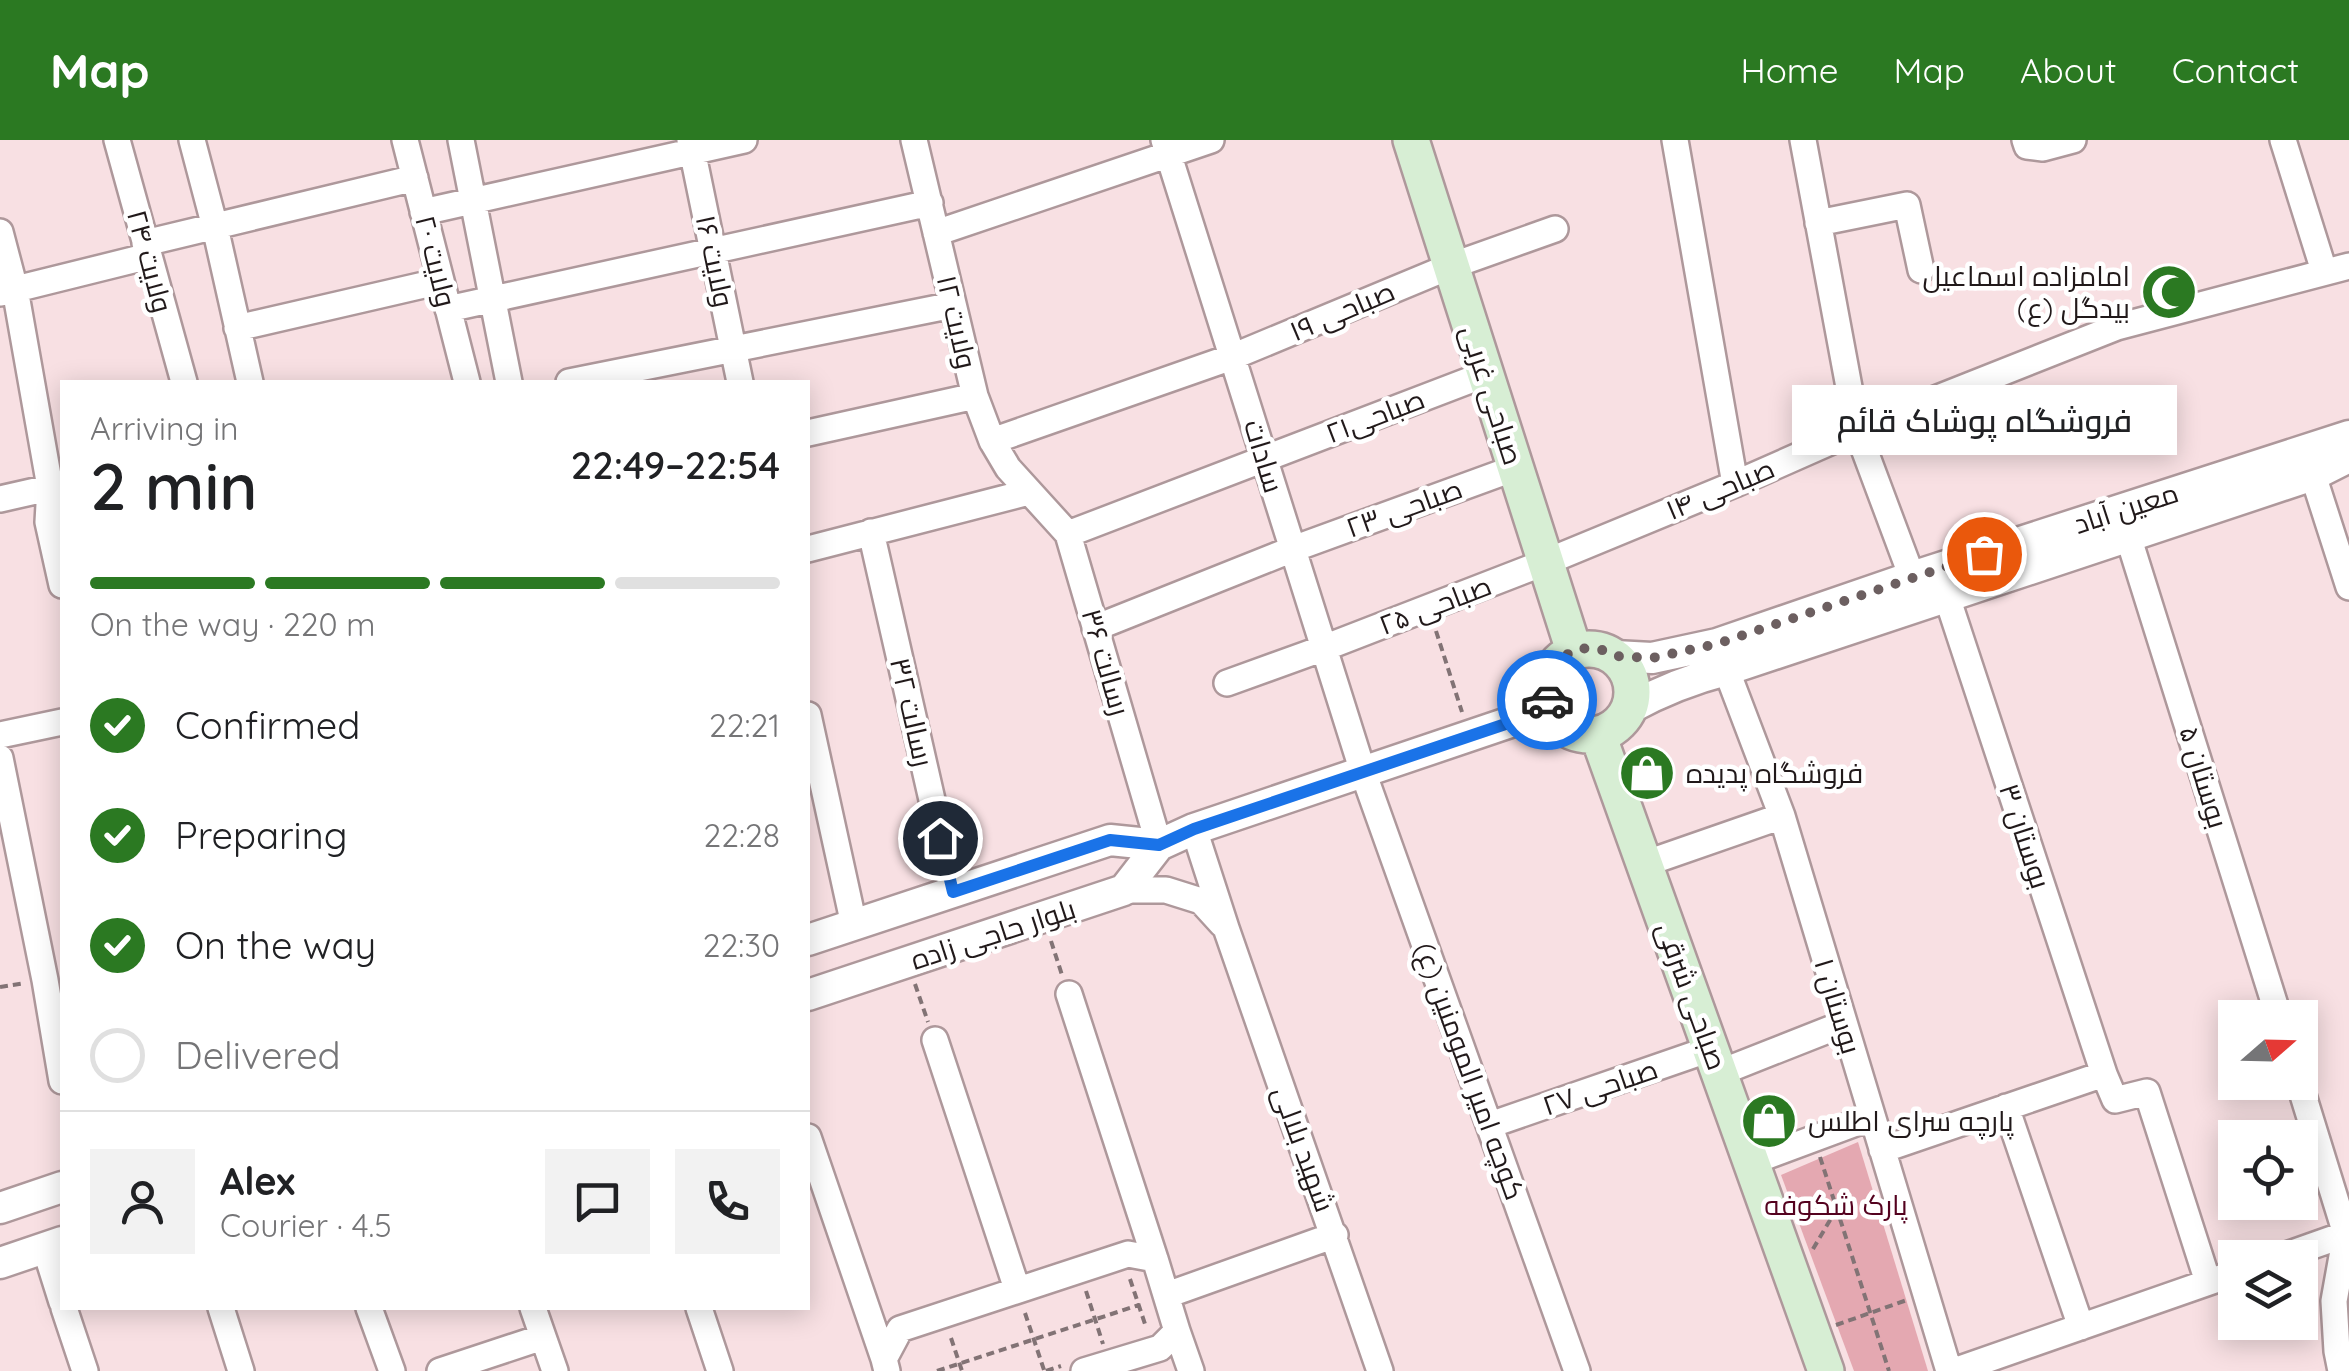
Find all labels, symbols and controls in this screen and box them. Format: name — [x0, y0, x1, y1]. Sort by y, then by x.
text: Map — [50, 40, 150, 100]
text: Home — [1741, 48, 1839, 92]
text: Map — [1894, 48, 1965, 92]
text: About — [2020, 48, 2117, 92]
text: Contact — [2172, 48, 2299, 92]
street label: ولایت ۲۴ — [120, 206, 181, 316]
street label: ولایت ۲۰ — [408, 211, 465, 310]
street label: ولایت ۱۶ — [689, 212, 742, 310]
place label: امامزاده اسماعیل (ع) بیدگل — [1923, 258, 2130, 327]
mosque icon: امامزاده اسماعیل (ع) بیدگل — [2139, 262, 2199, 322]
street label: ولایت ۱۲ — [930, 272, 985, 372]
street label: صباحی ۱۹ — [1284, 273, 1400, 348]
street label: صباحی غربی — [1453, 321, 1531, 469]
street label: صباحی۲۱ — [1320, 381, 1429, 450]
callout: فروشگاه پوشاک قائم — [1792, 384, 2176, 454]
text: فروشگاه پوشاک قائم — [1837, 400, 2132, 440]
text: Arriving in — [90, 408, 239, 448]
street label: سادات — [1237, 415, 1292, 497]
text: 22:49–22:54 — [571, 441, 780, 489]
text: 2 min — [90, 445, 258, 526]
street label: صباحی ۱۴ — [1660, 450, 1779, 527]
street label: صباحی ۲۳ — [1341, 470, 1467, 545]
street label: معین آباد — [2069, 474, 2183, 541]
pin — [1942, 512, 2027, 597]
icon: bag — [1957, 527, 2012, 582]
street label: صباحی ۲۵ — [1374, 567, 1496, 642]
text: On the way · 220 m — [90, 604, 375, 644]
street label: رسالت ۳۶ — [1075, 604, 1138, 719]
courier — [1497, 650, 1597, 750]
street label: رسالت ۳۲ — [883, 654, 942, 770]
icon: car — [1520, 673, 1575, 728]
icon: check — [90, 698, 145, 753]
text: Confirmed — [175, 701, 360, 749]
text: 22:21 — [709, 705, 780, 745]
street label: بوستان ۵ — [2172, 722, 2237, 832]
shop icon: فروشگاه پدیده — [1617, 743, 1677, 803]
place label: فروشگاه پدیده — [1686, 755, 1863, 792]
street label: بوستان ۳ — [1992, 779, 2059, 893]
pin — [898, 796, 983, 881]
icon: check — [90, 808, 145, 863]
text: Preparing — [175, 811, 347, 859]
icon: home — [913, 811, 968, 866]
text: 22:28 — [704, 815, 780, 855]
street label: بلوار حاجی زاده — [906, 890, 1080, 977]
street label: صباحی شرقی — [1650, 917, 1735, 1074]
icon: check — [90, 918, 145, 973]
text: On the way — [175, 921, 376, 969]
text: 22:30 — [703, 925, 780, 965]
street label: کوچه امیر المومنین (ع) — [1406, 937, 1533, 1205]
street label: بوستان ۱ — [1807, 954, 1870, 1058]
north arrow — [2218, 1000, 2318, 1100]
map controls — [2218, 1000, 2318, 1340]
text: Delivered — [175, 1031, 341, 1079]
street label: صباحی ۲۷ — [1538, 1051, 1662, 1123]
street label: شهید بلالی — [1266, 1081, 1343, 1216]
shop icon: پارچه سرای اطلس — [1739, 1091, 1799, 1151]
place label: پارچه سرای اطلس — [1808, 1103, 2014, 1140]
button: locate — [2218, 1120, 2318, 1220]
button: person — [90, 1149, 195, 1254]
button: chat — [545, 1149, 650, 1254]
button: phone — [675, 1149, 780, 1254]
text: Alex — [220, 1157, 295, 1205]
park label: پارک شکوفه — [1764, 1187, 1908, 1224]
text: Courier · 4.5 — [220, 1205, 392, 1245]
button: layers — [2218, 1240, 2318, 1340]

